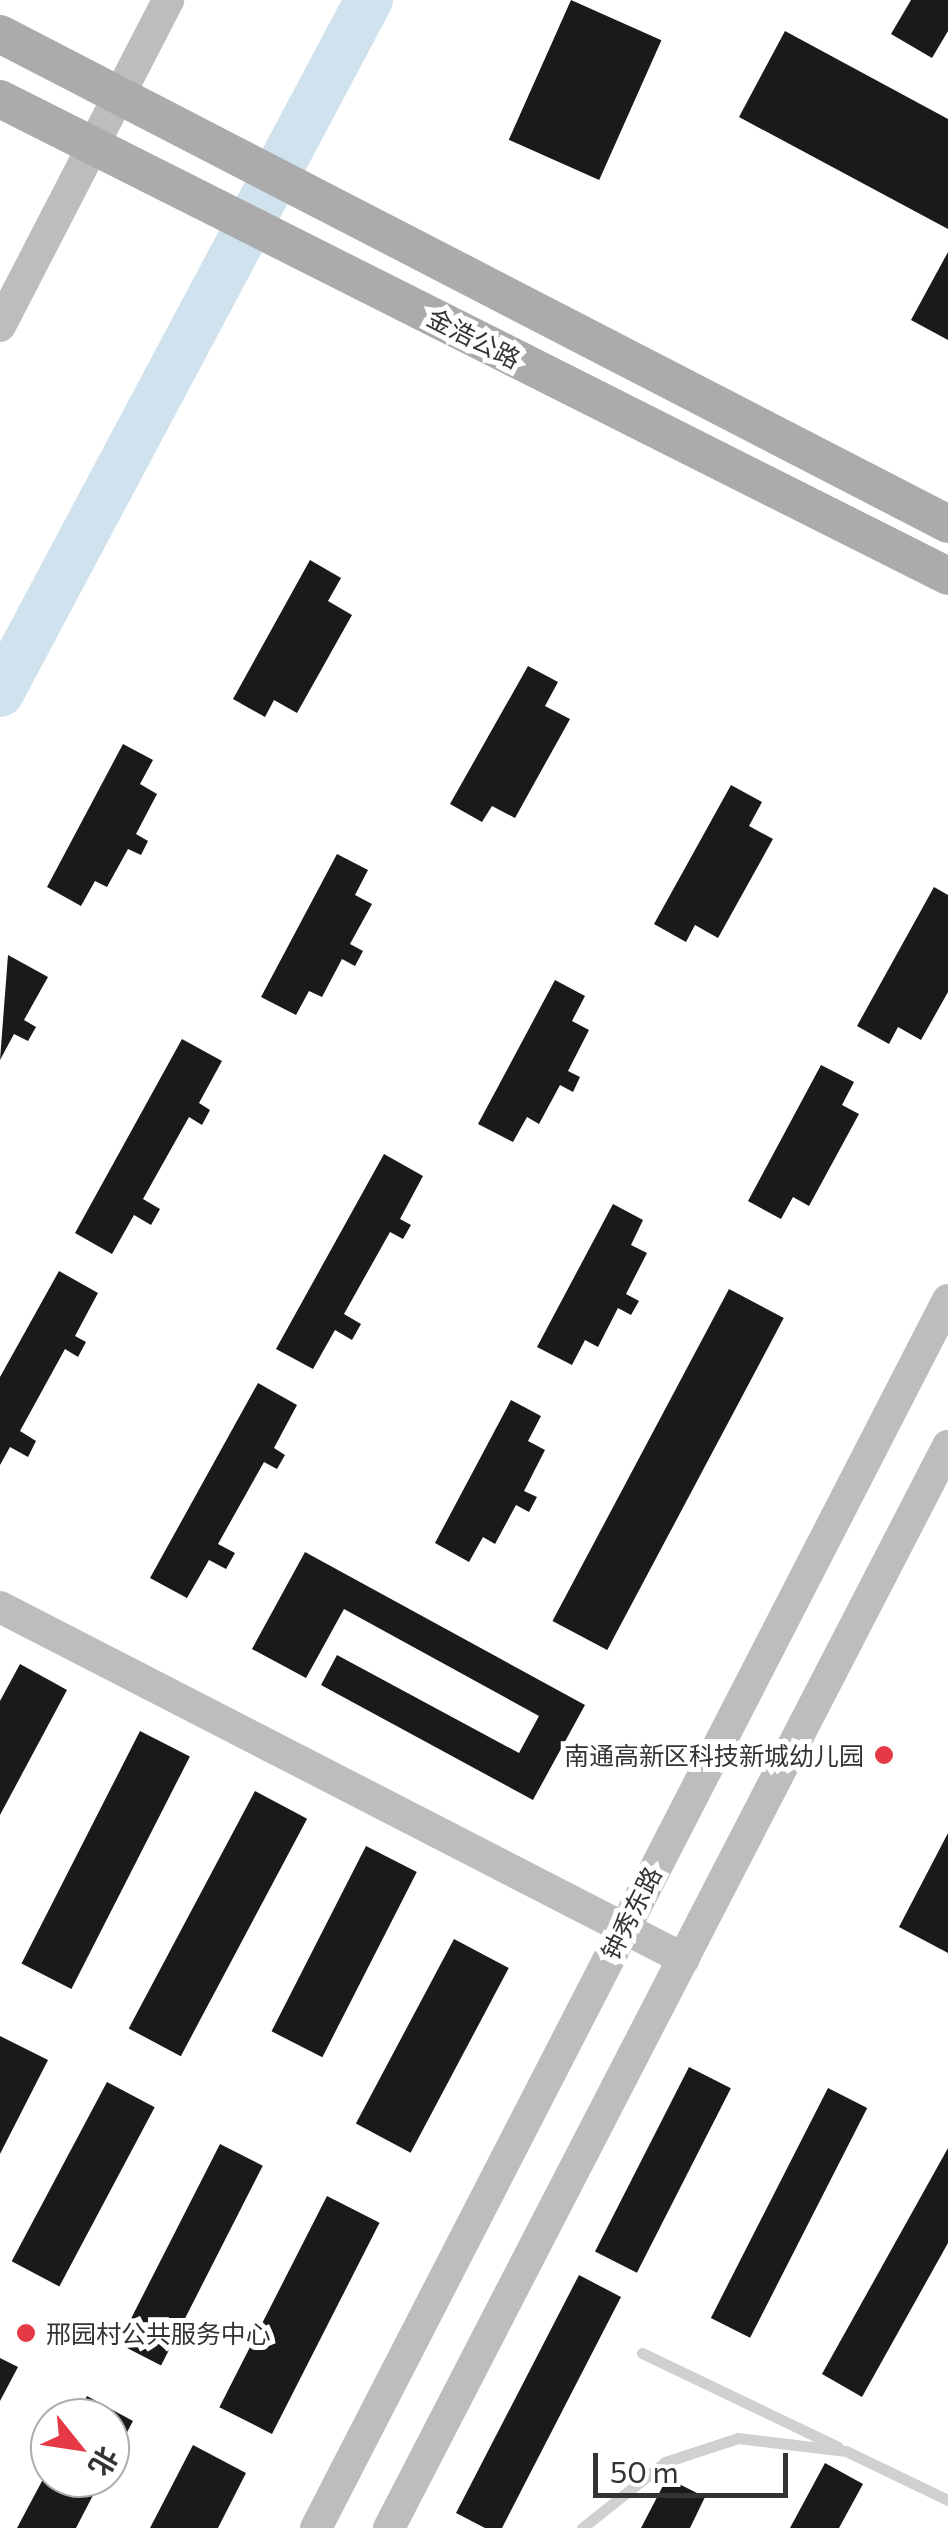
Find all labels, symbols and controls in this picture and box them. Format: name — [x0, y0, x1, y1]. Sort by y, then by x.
street label: 金浩公路 — [423, 302, 525, 374]
place label: 南通高新区科技新城幼儿园 — [564, 1740, 864, 1770]
marker: 南通高新区科技新城幼儿园 — [873, 1744, 895, 1766]
street label: 钟秀东路 — [595, 1862, 667, 1964]
place label: 邢园村公共服务中心 — [46, 2318, 271, 2348]
marker: 邢园村公共服务中心 — [15, 2322, 37, 2344]
north arrow — [30, 2398, 130, 2498]
scale bar — [598, 2433, 793, 2495]
text: 北 — [83, 2441, 126, 2483]
text: 50 m — [610, 2452, 679, 2489]

